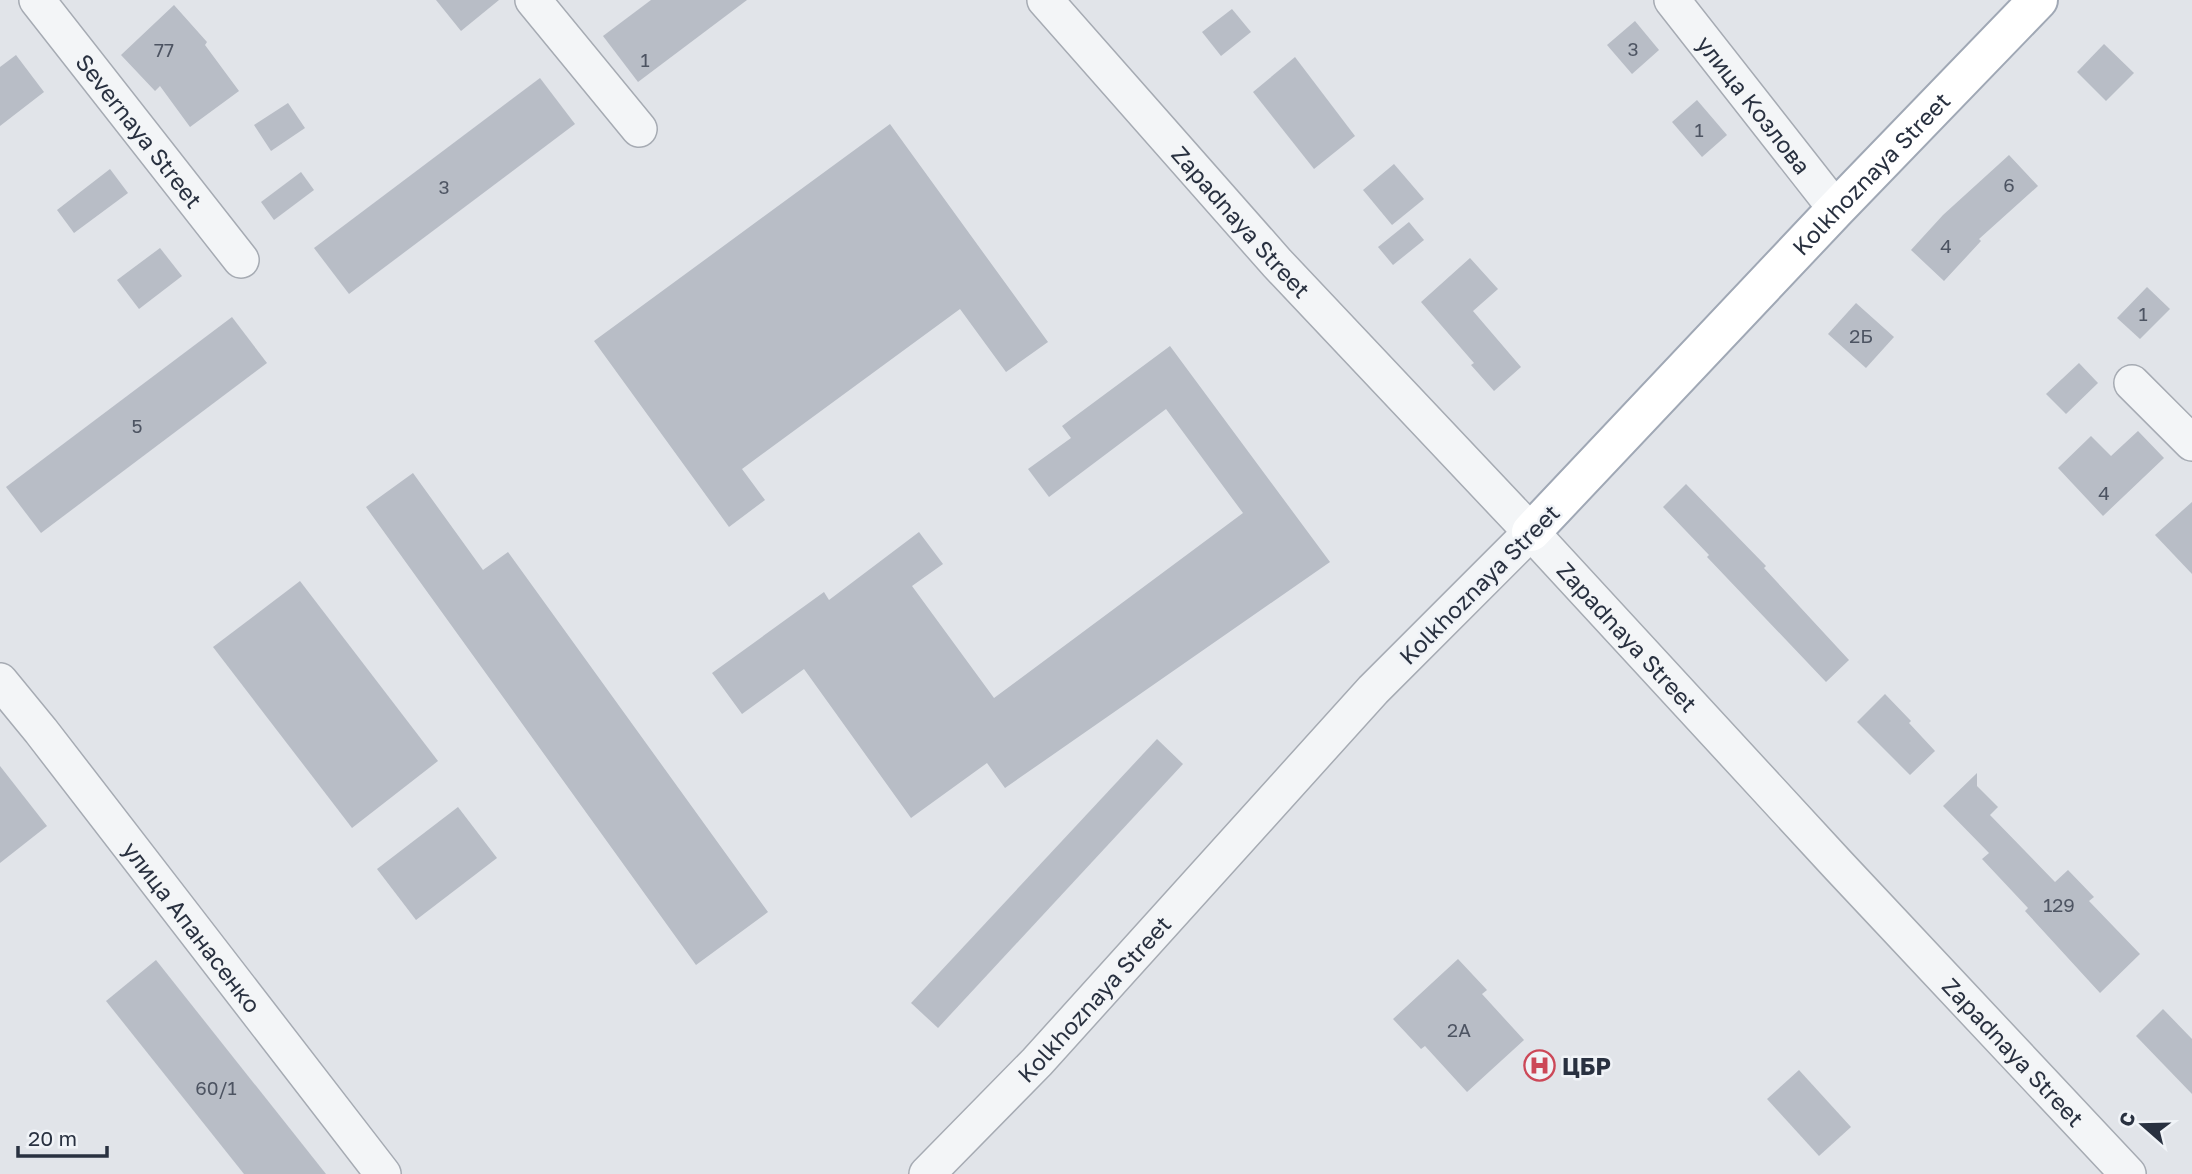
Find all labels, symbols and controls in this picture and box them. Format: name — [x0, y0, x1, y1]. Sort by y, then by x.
street label: улица Козлова — [1691, 30, 1817, 179]
house number: 3 — [1627, 37, 1639, 60]
house number: 77 — [154, 38, 174, 61]
street label: Severnaya Street — [70, 48, 209, 213]
house number: 1 — [640, 48, 650, 71]
street label: Kolkhoznaya Street — [1786, 86, 1955, 261]
house number: 1 — [1694, 118, 1704, 141]
street label: Zapadnaya Street — [1166, 140, 1316, 303]
house number: 6 — [2003, 173, 2015, 196]
house number: 3 — [438, 175, 450, 198]
house number: 4 — [1940, 234, 1952, 257]
house number: 1 — [2138, 302, 2148, 325]
house number: 2Б — [1849, 324, 1873, 347]
house number: 5 — [131, 414, 143, 437]
house number: 4 — [2098, 481, 2110, 504]
street label: Kolkhoznaya Street — [1393, 498, 1565, 670]
street label: Zapadnaya Street — [1551, 556, 1703, 717]
street label: улица Апанасенко — [117, 836, 267, 1018]
house number: 129 — [2043, 893, 2075, 916]
street label: Kolkhoznaya Street — [1011, 910, 1176, 1088]
street label: Zapadnaya Street — [1937, 972, 2090, 1132]
house number: 2А — [1447, 1018, 1471, 1041]
hospital icon: ЦБР — [1522, 1049, 1556, 1083]
place label: ЦБР — [1562, 1052, 1611, 1080]
house number: 60/1 — [195, 1076, 237, 1099]
north arrow — [2108, 1090, 2178, 1160]
text: С — [2113, 1109, 2140, 1129]
scale bar — [18, 1114, 107, 1158]
text: 20 m — [28, 1125, 77, 1151]

